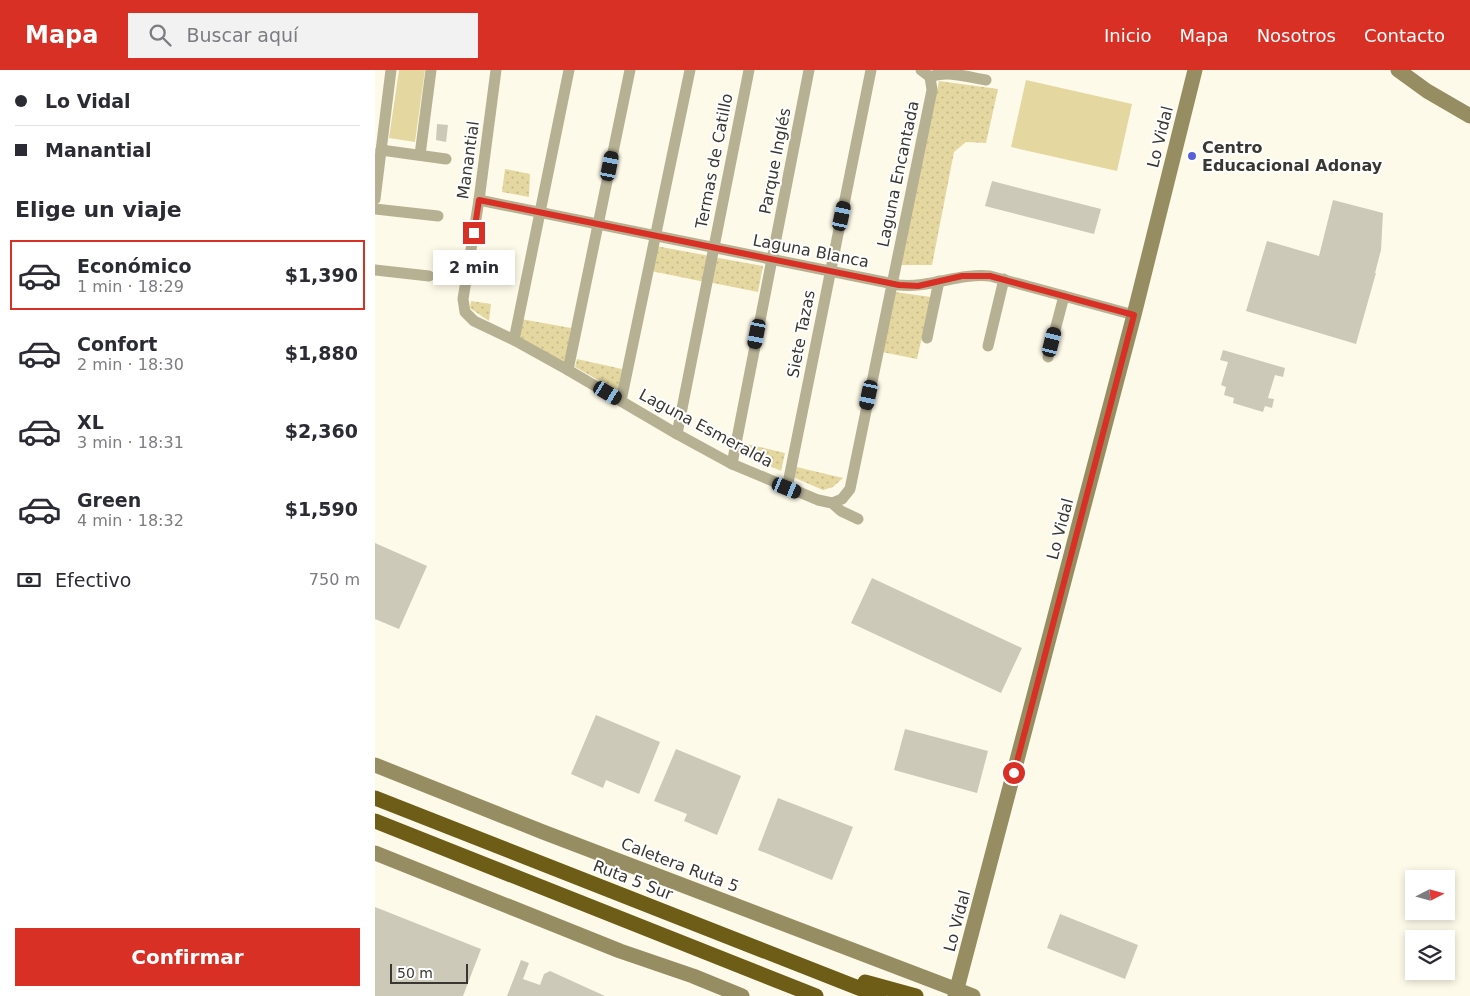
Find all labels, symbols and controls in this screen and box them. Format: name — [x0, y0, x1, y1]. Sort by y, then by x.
search box — [128, 13, 478, 58]
text: Mapa — [25, 21, 98, 49]
icon: search — [146, 21, 174, 49]
text: Buscar aquí — [186, 24, 298, 46]
text: Inicio — [1104, 25, 1152, 46]
text: Mapa — [1180, 25, 1229, 46]
text: Nosotros — [1257, 25, 1336, 46]
text: Contacto — [1364, 25, 1445, 46]
text: Lo Vidal — [45, 90, 131, 112]
street label: Termas de Catillo — [691, 92, 736, 231]
street label: Laguna Encantada — [873, 99, 923, 249]
street label: Lo Vidal — [1143, 104, 1177, 170]
street label: Parque Inglés — [755, 106, 795, 216]
street label: Manantial — [453, 120, 483, 200]
place label: Centro Educacional Adonay — [1202, 138, 1383, 175]
text: Manantial — [45, 139, 152, 161]
car — [599, 150, 620, 182]
marker: Centro Educacional Adonay — [1186, 150, 1198, 162]
text: Elige un viaje — [15, 197, 182, 222]
car — [831, 200, 852, 232]
route end — [463, 222, 485, 244]
street label: Laguna Blanca — [751, 230, 871, 272]
callout: 2 min — [433, 250, 515, 286]
icon: car — [17, 253, 62, 298]
text: Económico — [77, 255, 192, 277]
text: 2 min — [449, 258, 499, 277]
text: $1,390 — [285, 264, 358, 286]
text: 1 min · 18:29 — [77, 277, 184, 296]
street label: Siete Tazas — [783, 288, 819, 380]
car — [746, 318, 767, 350]
car — [1041, 326, 1062, 358]
icon: car — [17, 331, 62, 376]
text: Confort — [77, 333, 157, 355]
text: $1,880 — [285, 342, 358, 364]
text: 2 min · 18:30 — [77, 355, 184, 374]
car — [591, 379, 624, 407]
car — [858, 379, 879, 411]
street label: Laguna Esmeralda — [636, 385, 776, 471]
icon: car — [17, 409, 62, 454]
text: XL — [77, 411, 104, 433]
text: $2,360 — [285, 420, 358, 442]
text: 3 min · 18:31 — [77, 433, 184, 452]
car — [770, 475, 803, 501]
icon: car — [17, 487, 62, 532]
text: Green — [77, 489, 141, 511]
street label: Lo Vidal — [1043, 496, 1077, 562]
text: $1,590 — [285, 498, 358, 520]
text: 4 min · 18:32 — [77, 511, 184, 530]
icon: cash — [15, 566, 43, 594]
text: Efectivo — [55, 569, 131, 591]
text: 750 m — [309, 570, 360, 589]
route start — [1003, 762, 1025, 784]
street label: Caletera Ruta 5 — [618, 834, 742, 896]
street label: Ruta 5 Sur — [590, 856, 676, 904]
north arrow — [1405, 870, 1455, 920]
map controls — [1405, 870, 1455, 980]
street label: Lo Vidal — [940, 888, 974, 954]
button: Confirmar — [15, 928, 360, 986]
button: layers — [1405, 930, 1455, 980]
scale bar — [390, 961, 467, 984]
text: 50 m — [397, 965, 433, 981]

